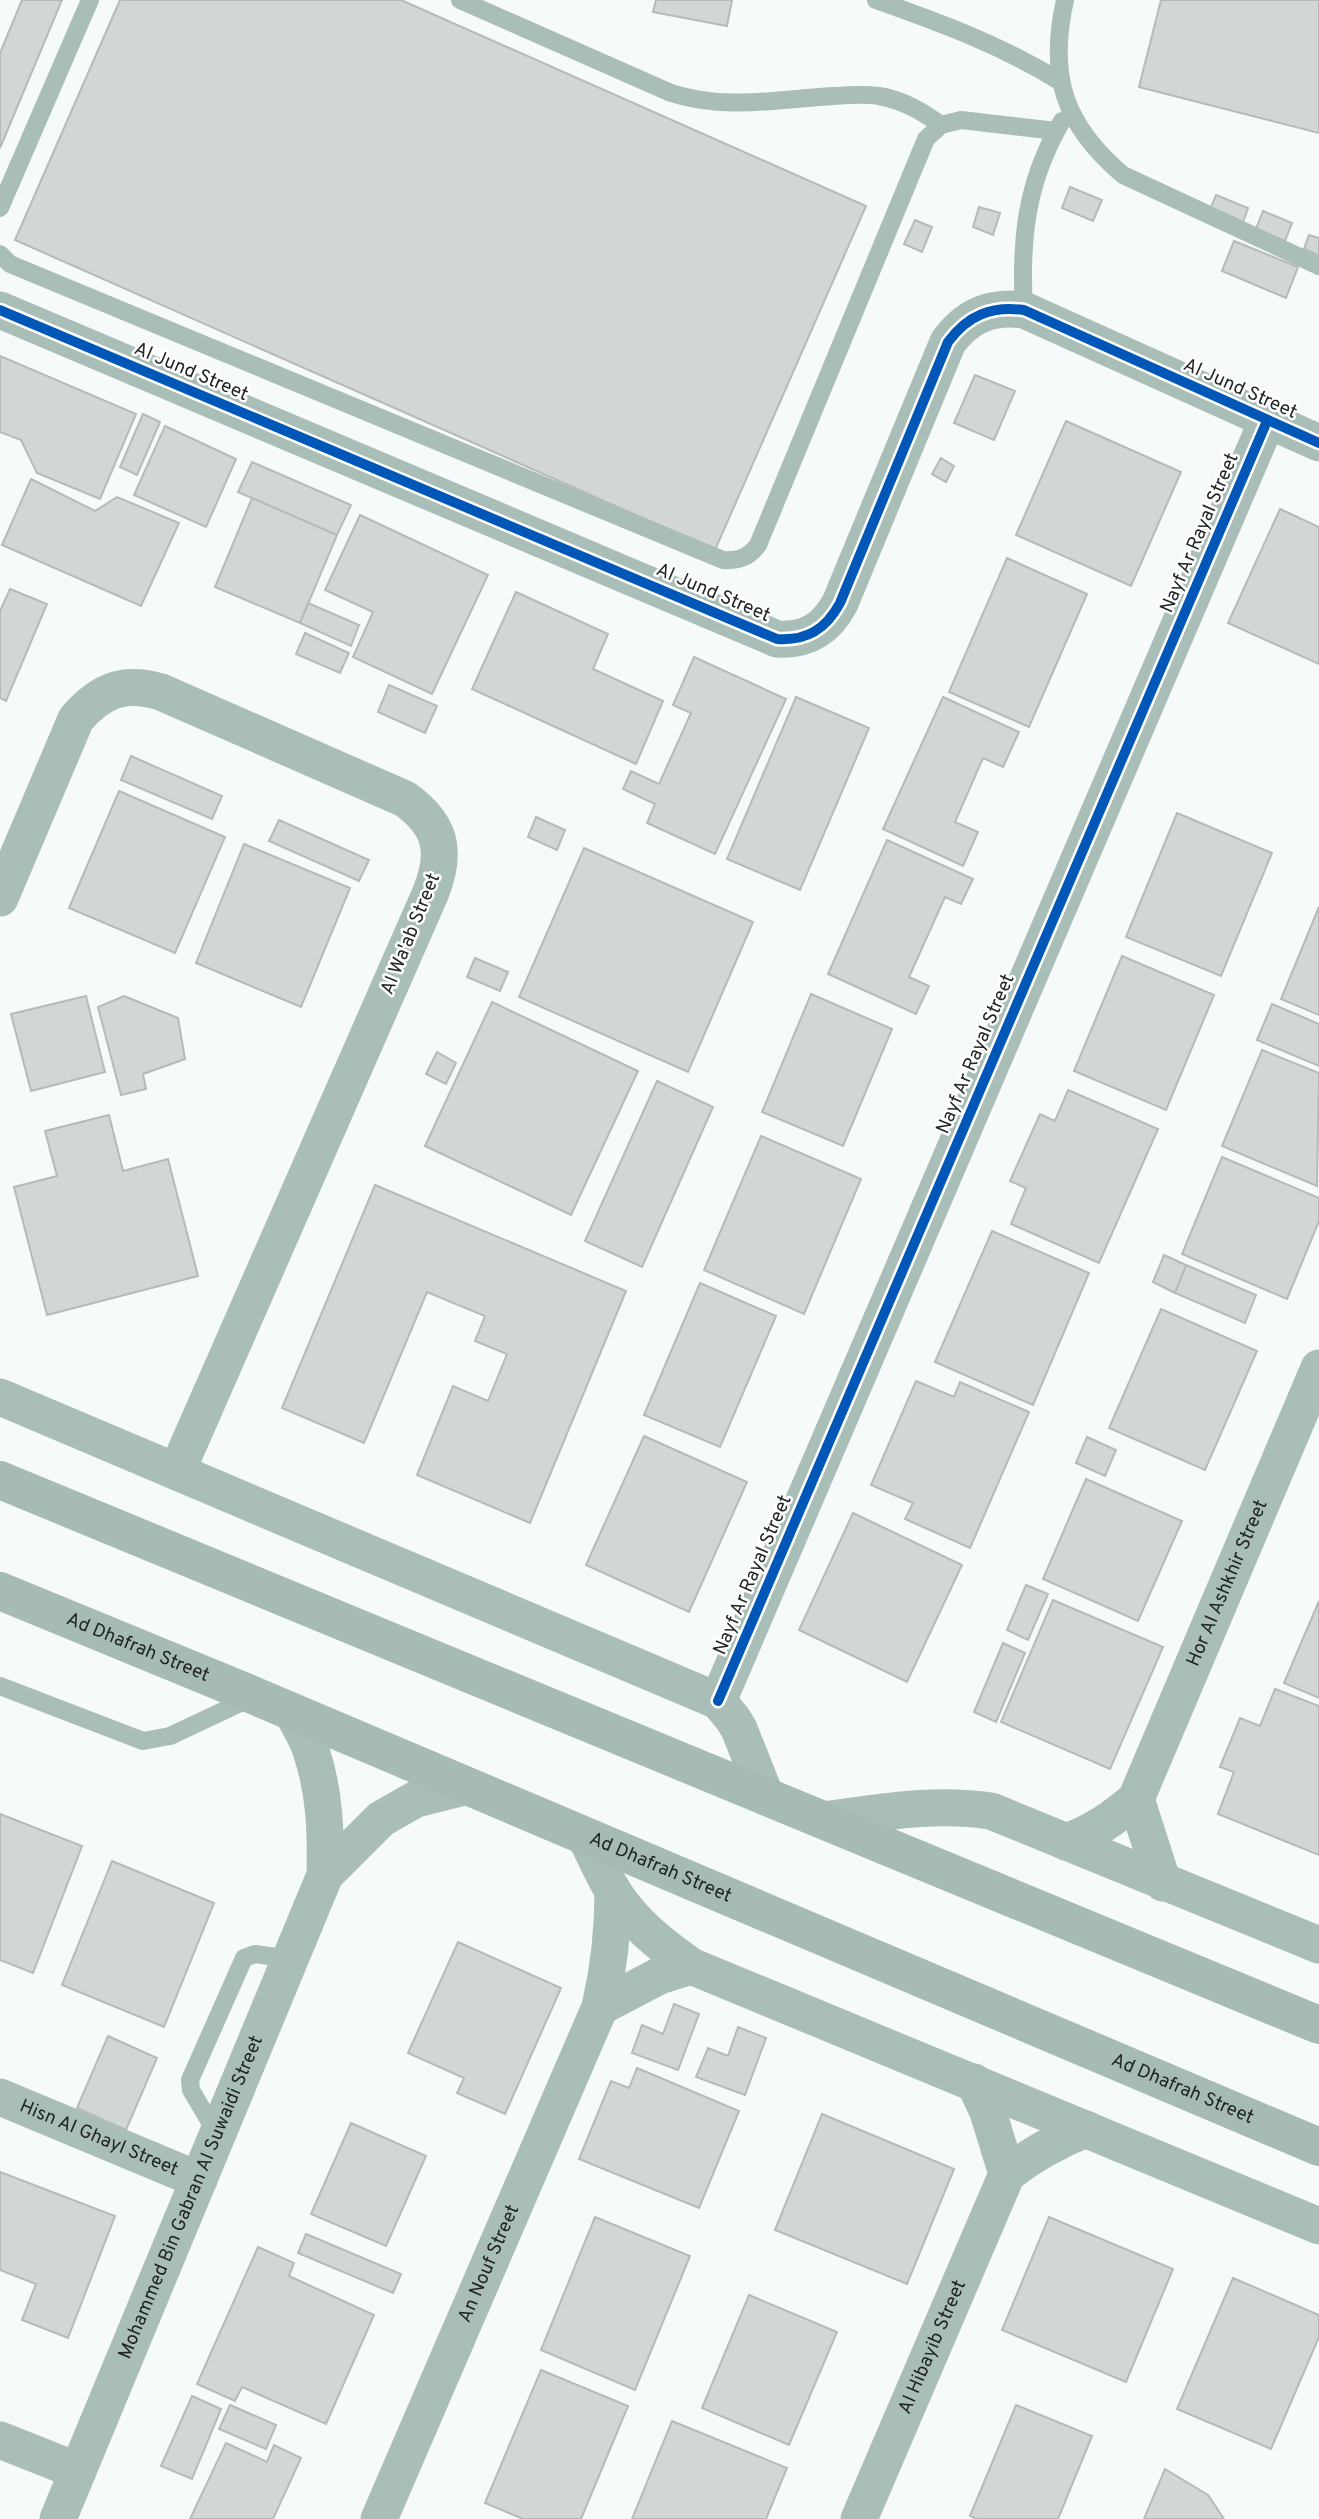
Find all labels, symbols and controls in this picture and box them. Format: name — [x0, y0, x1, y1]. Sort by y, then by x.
street label: Al Jund Street — [130, 337, 252, 407]
street label: Al Jund Street — [1179, 353, 1301, 425]
street label: Nayf Ar Rayal Street — [1155, 449, 1245, 617]
street label: Al Jund Street — [652, 558, 774, 628]
street label: Al Wa'ab Street — [376, 870, 446, 998]
street label: Nayf Ar Rayal Street — [931, 970, 1021, 1138]
street label: Nayf Ar Rayal Street — [708, 1491, 798, 1659]
street label: Hor Al Ashkhir Street — [1182, 1496, 1274, 1670]
street label: Ad Dhafrah Street — [63, 1608, 213, 1688]
street label: Ad Dhafrah Street — [585, 1827, 735, 1909]
street label: Mohammed Bin Gabran Al Suwaidi Street — [113, 2032, 269, 2363]
street label: Ad Dhafrah Street — [1107, 2048, 1257, 2130]
street label: Hisn Al Ghayl Street — [16, 2094, 182, 2182]
street label: An Nouf Street — [453, 2201, 525, 2326]
street label: Al Hibayib Street — [893, 2276, 972, 2418]

